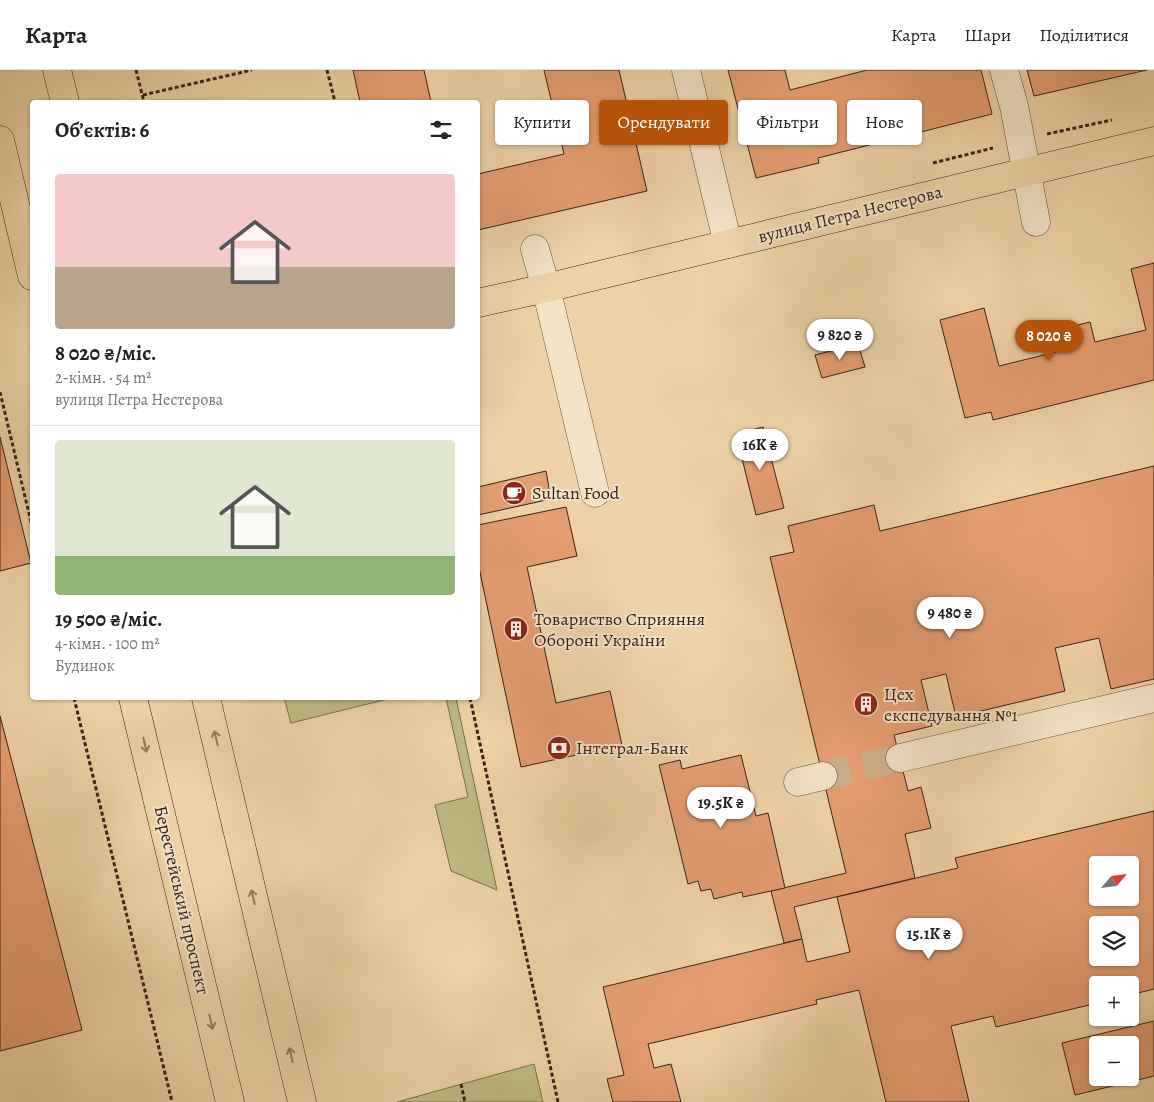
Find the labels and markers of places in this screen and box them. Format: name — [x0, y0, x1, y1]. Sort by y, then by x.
pin: 9 820 ₴ — [794, 318, 886, 361]
pin: 8 020 ₴ — [1003, 320, 1095, 362]
pin: 16K ₴ — [725, 428, 795, 471]
cafe icon: Sultan Food — [501, 480, 527, 506]
place label: Sultan Food — [532, 481, 620, 505]
pin: 9 480 ₴ — [904, 596, 996, 639]
place label: Товариство Сприяння Обороні України — [534, 607, 705, 652]
building icon: Товариство Сприяння Обороні України — [503, 616, 529, 642]
place label: Цех експедування №1 — [884, 682, 1018, 727]
building icon: Цех експедування №1 — [853, 691, 879, 717]
bank icon: Інтеграл-Банк — [546, 735, 572, 761]
place label: Інтеграл-Банк — [576, 736, 688, 760]
pin: 19.5K ₴ — [675, 786, 767, 829]
pin: 15.1K ₴ — [883, 918, 975, 960]

